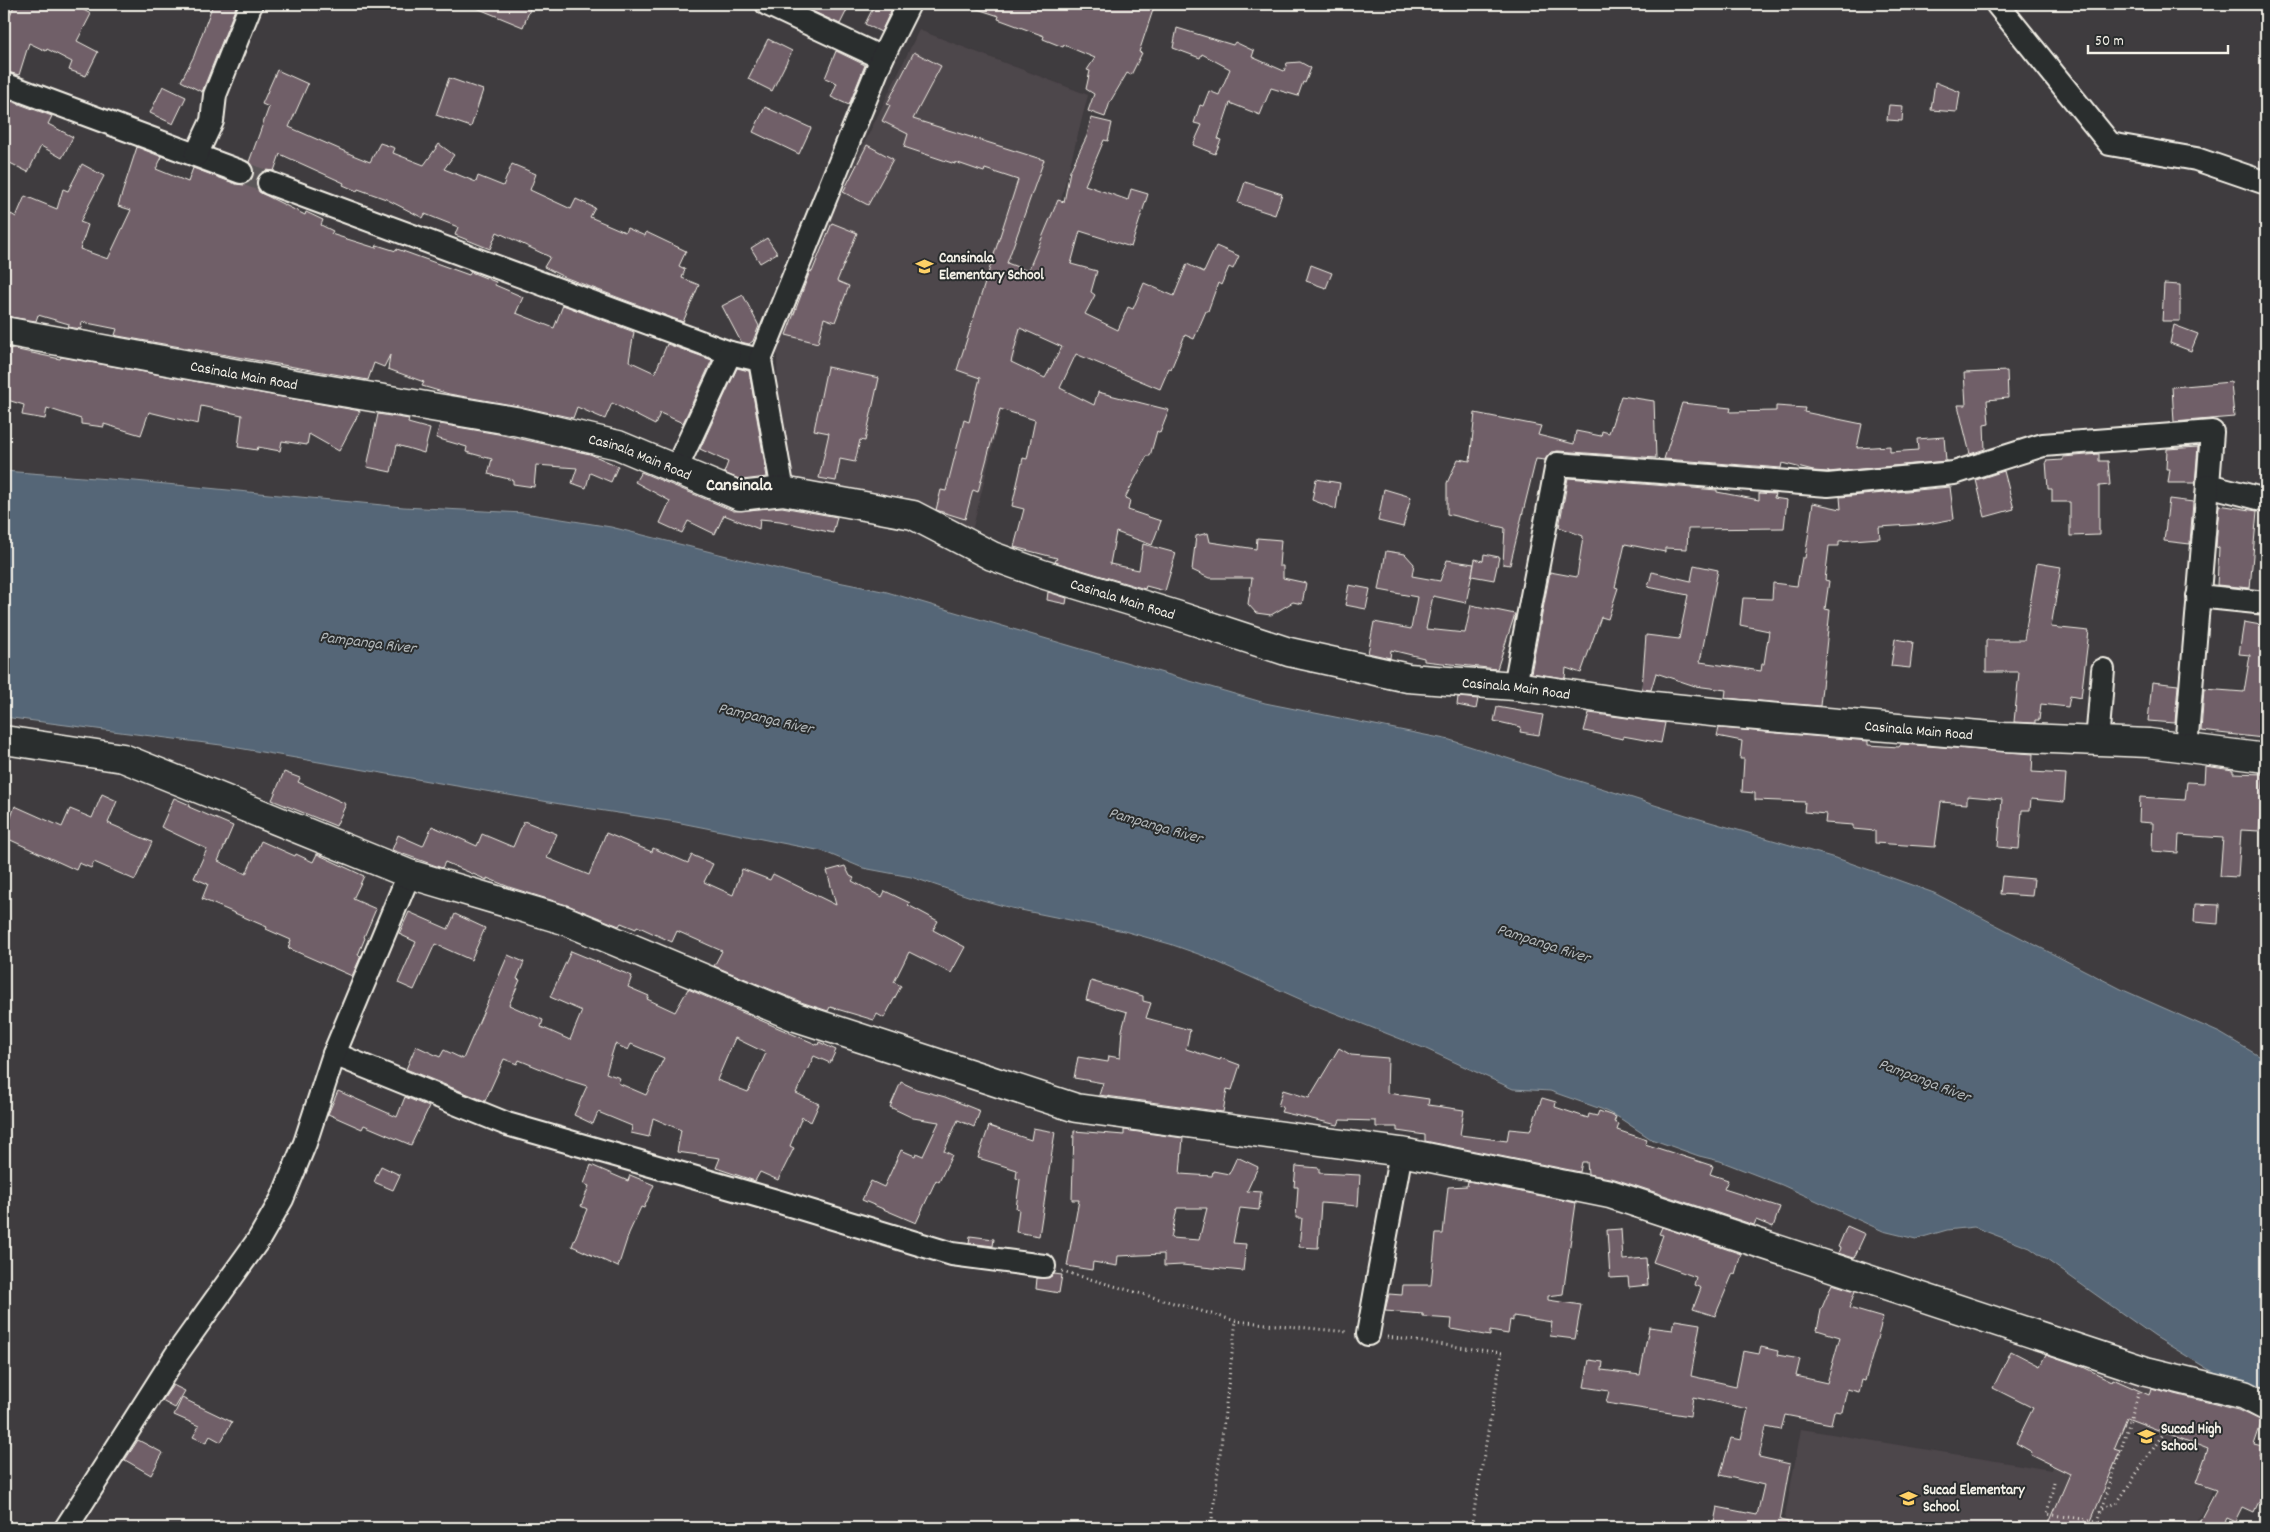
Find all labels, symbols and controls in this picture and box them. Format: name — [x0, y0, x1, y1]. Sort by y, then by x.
scale bar — [2088, 22, 2228, 54]
text: 50 m — [2095, 31, 2124, 53]
place label: Cansinala Elementary School — [939, 248, 1044, 287]
school or university icon: Cansinala Elementary School — [915, 256, 935, 276]
street label: Casinala Main Road — [188, 356, 299, 397]
street label: Casinala Main Road — [586, 429, 694, 487]
district label: Cansinala — [706, 474, 773, 499]
street label: Casinala Main Road — [1067, 574, 1177, 627]
water label: Pampanga River — [318, 626, 419, 661]
street label: Casinala Main Road — [1461, 673, 1571, 707]
water label: Pampanga River — [716, 697, 817, 742]
street label: Casinala Main Road — [1864, 716, 1974, 747]
water label: Pampanga River — [1106, 802, 1207, 851]
water label: Pampanga River — [1494, 919, 1595, 971]
water label: Pampanga River — [1875, 1053, 1975, 1110]
place label: Sucad High School — [2161, 1419, 2222, 1458]
school or university icon: Sucad High School — [2137, 1427, 2157, 1447]
place label: Sucad Elementary School — [1923, 1480, 2026, 1519]
school or university icon: Sucad Elementary School — [1899, 1488, 1919, 1508]

